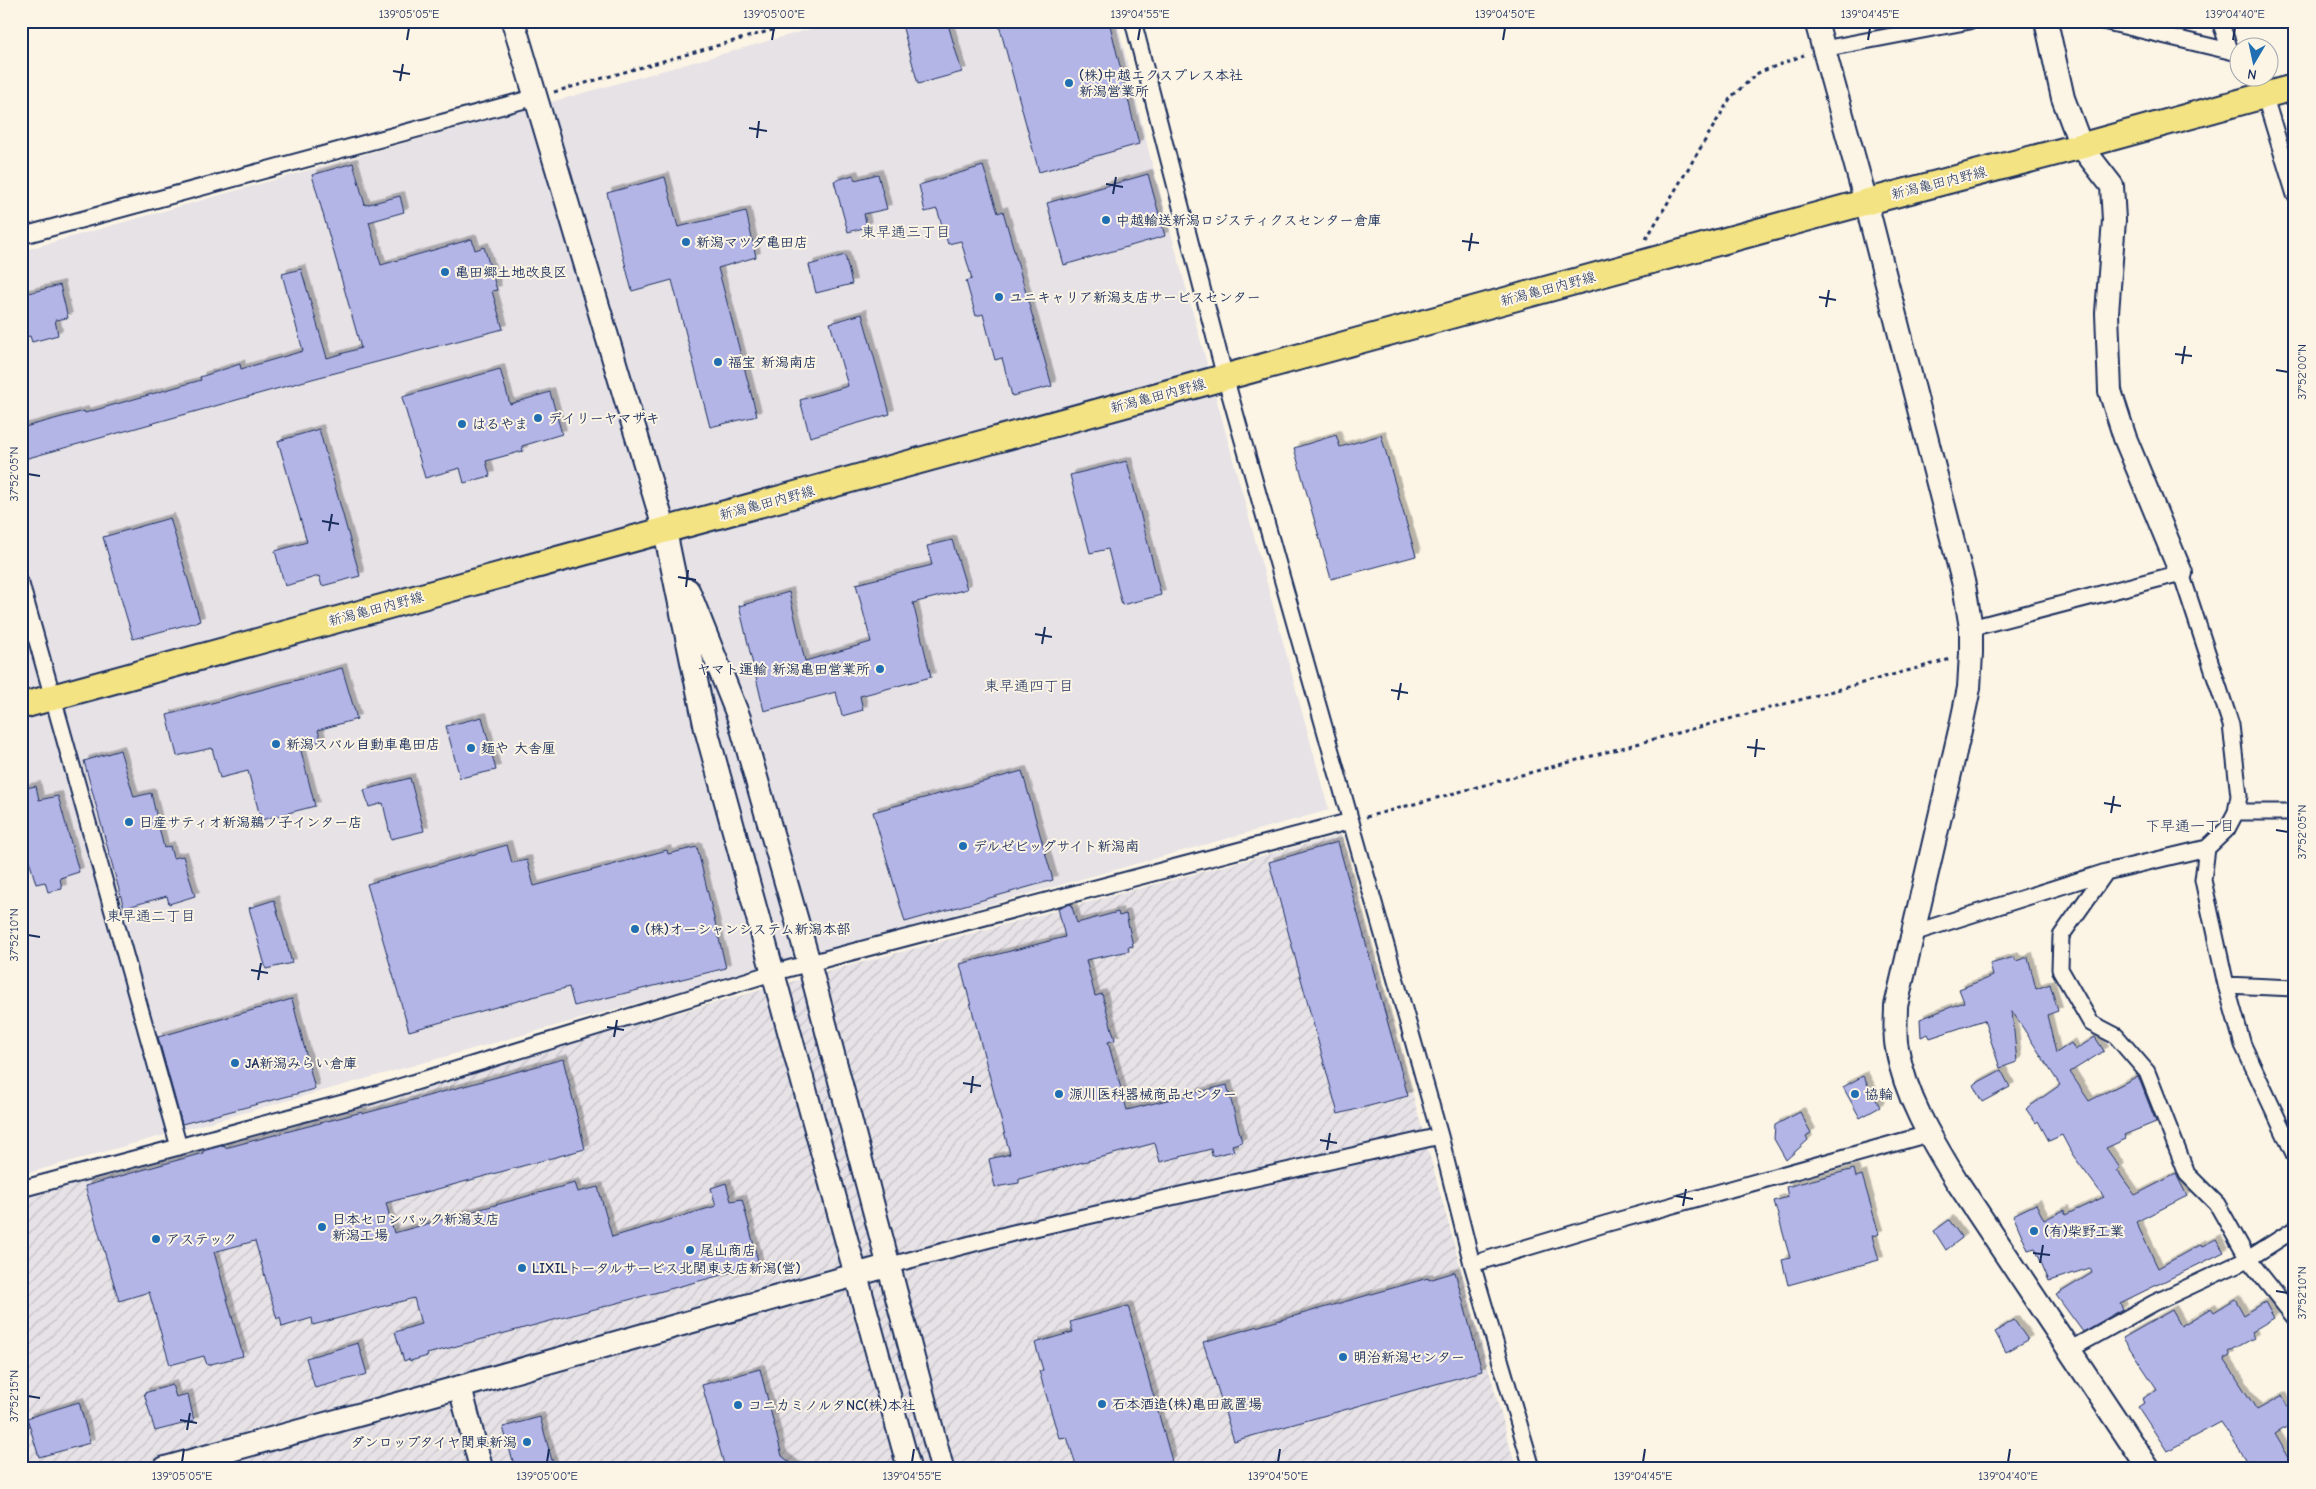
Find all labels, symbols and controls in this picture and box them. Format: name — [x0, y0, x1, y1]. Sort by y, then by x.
text: 139°05'05"E — [379, 7, 439, 21]
text: 139°05'00"E — [743, 7, 805, 21]
text: 139°04'55"E — [1110, 7, 1170, 21]
text: 139°04'50"E — [1475, 7, 1535, 21]
text: 139°04'45"E — [1841, 7, 1899, 21]
text: 139°04'40"E — [2205, 7, 2265, 21]
north arrow — [2228, 38, 2278, 88]
text: N — [2246, 65, 2258, 83]
place label: (株)中越エクスプレス本社 新潟営業所 — [1079, 67, 1243, 100]
marker: (株)中越エクスプレス本社 新潟営業所 — [1063, 77, 1075, 89]
street label: 新潟亀田内野線 — [1889, 163, 1989, 203]
place label: 中越輸送新潟ロジスティクスセンター倉庫 — [1116, 212, 1381, 229]
marker: 中越輸送新潟ロジスティクスセンター倉庫 — [1100, 214, 1112, 226]
district label: 東早通三丁目 — [861, 223, 951, 241]
place label: 新潟マツダ亀田店 — [696, 234, 808, 251]
marker: 新潟マツダ亀田店 — [680, 236, 692, 248]
place label: 亀田郷土地改良区 — [455, 264, 567, 281]
marker: 亀田郷土地改良区 — [439, 266, 451, 278]
street label: 新潟亀田内野線 — [1498, 268, 1598, 310]
place label: ユニキャリア新潟支店サービスセンター — [1009, 289, 1261, 306]
marker: ユニキャリア新潟支店サービスセンター — [993, 291, 1005, 303]
text: 37°52'00"N — [2295, 344, 2309, 400]
place label: 福宝 新潟南店 — [728, 354, 817, 371]
marker: 福宝 新潟南店 — [712, 356, 724, 368]
street label: 新潟亀田内野線 — [1108, 375, 1208, 417]
place label: デイリーヤマザキ — [548, 410, 660, 427]
marker: デイリーヤマザキ — [532, 412, 544, 424]
place label: はるやま — [472, 416, 528, 433]
marker: はるやま — [456, 418, 468, 430]
text: 37°52'05"N — [7, 447, 21, 501]
street label: 新潟亀田内野線 — [717, 482, 817, 524]
street label: 新潟亀田内野線 — [326, 588, 426, 630]
place label: ヤマト運輸 新潟亀田営業所 — [697, 661, 870, 678]
marker: ヤマト運輸 新潟亀田営業所 — [874, 663, 886, 675]
district label: 東早通四丁目 — [984, 677, 1074, 695]
place label: 新潟スバル自動車亀田店 — [286, 736, 440, 753]
marker: 新潟スバル自動車亀田店 — [270, 738, 282, 750]
place label: 麺や 大舎厘 — [481, 740, 556, 757]
marker: 麺や 大舎厘 — [465, 742, 477, 754]
text: 37°52'05"N — [2295, 805, 2309, 859]
place label: 日産サティオ新潟鵜ノ子インター店 — [139, 814, 362, 831]
marker: 日産サティオ新潟鵜ノ子インター店 — [123, 816, 135, 828]
district label: 下早通一丁目 — [2145, 817, 2235, 835]
place label: デルゼビッグサイト新潟南 — [973, 838, 1139, 855]
marker: デルゼビッグサイト新潟南 — [957, 840, 969, 852]
district label: 東早通二丁目 — [106, 907, 196, 925]
text: 37°52'10"N — [7, 908, 21, 962]
place label: (株)オーシャンシステム新潟本部 — [645, 921, 850, 938]
marker: (株)オーシャンシステム新潟本部 — [629, 923, 641, 935]
place label: JA新潟みらい倉庫 — [245, 1055, 357, 1072]
marker: JA新潟みらい倉庫 — [229, 1057, 241, 1069]
place label: 源川医科器械商品センター — [1069, 1086, 1237, 1103]
place label: 協輪 — [1865, 1086, 1893, 1103]
marker: 源川医科器械商品センター — [1053, 1088, 1065, 1100]
marker: 協輪 — [1849, 1088, 1861, 1100]
place label: 日本セロンパック新潟支店 新潟工場 — [332, 1211, 499, 1244]
marker: 日本セロンパック新潟支店 新潟工場 — [316, 1221, 328, 1233]
place label: (有)柴野工業 — [2044, 1223, 2124, 1240]
marker: (有)柴野工業 — [2028, 1225, 2040, 1237]
place label: アステック — [166, 1231, 237, 1248]
marker: アステック — [150, 1233, 162, 1245]
place label: 尾山商店 — [700, 1242, 756, 1259]
marker: 尾山商店 — [684, 1244, 696, 1256]
place label: LIXILトータルサービス北関東支店新潟(営) — [532, 1260, 801, 1277]
marker: LIXILトータルサービス北関東支店新潟(営) — [516, 1262, 528, 1274]
text: 37°52'10"N — [2295, 1266, 2309, 1320]
place label: 明治新潟センター — [1353, 1349, 1465, 1366]
marker: 明治新潟センター — [1337, 1351, 1349, 1363]
text: 37°52'15"N — [7, 1370, 21, 1422]
place label: 石本酒造(株)亀田蔵置場 — [1112, 1396, 1262, 1413]
place label: コニカミノルタNC(株)本社 — [748, 1397, 916, 1414]
marker: 石本酒造(株)亀田蔵置場 — [1096, 1398, 1108, 1410]
marker: コニカミノルタNC(株)本社 — [732, 1399, 744, 1411]
place label: ダンロップタイヤ関東新潟 — [350, 1434, 517, 1451]
marker: ダンロップタイヤ関東新潟 — [521, 1436, 533, 1448]
text: 139°05'05"E — [152, 1469, 212, 1483]
text: 139°05'00"E — [516, 1469, 578, 1483]
text: 139°04'55"E — [882, 1469, 942, 1483]
text: 139°04'50"E — [1248, 1469, 1308, 1483]
text: 139°04'45"E — [1614, 1469, 1672, 1483]
text: 139°04'40"E — [1978, 1469, 2038, 1483]

